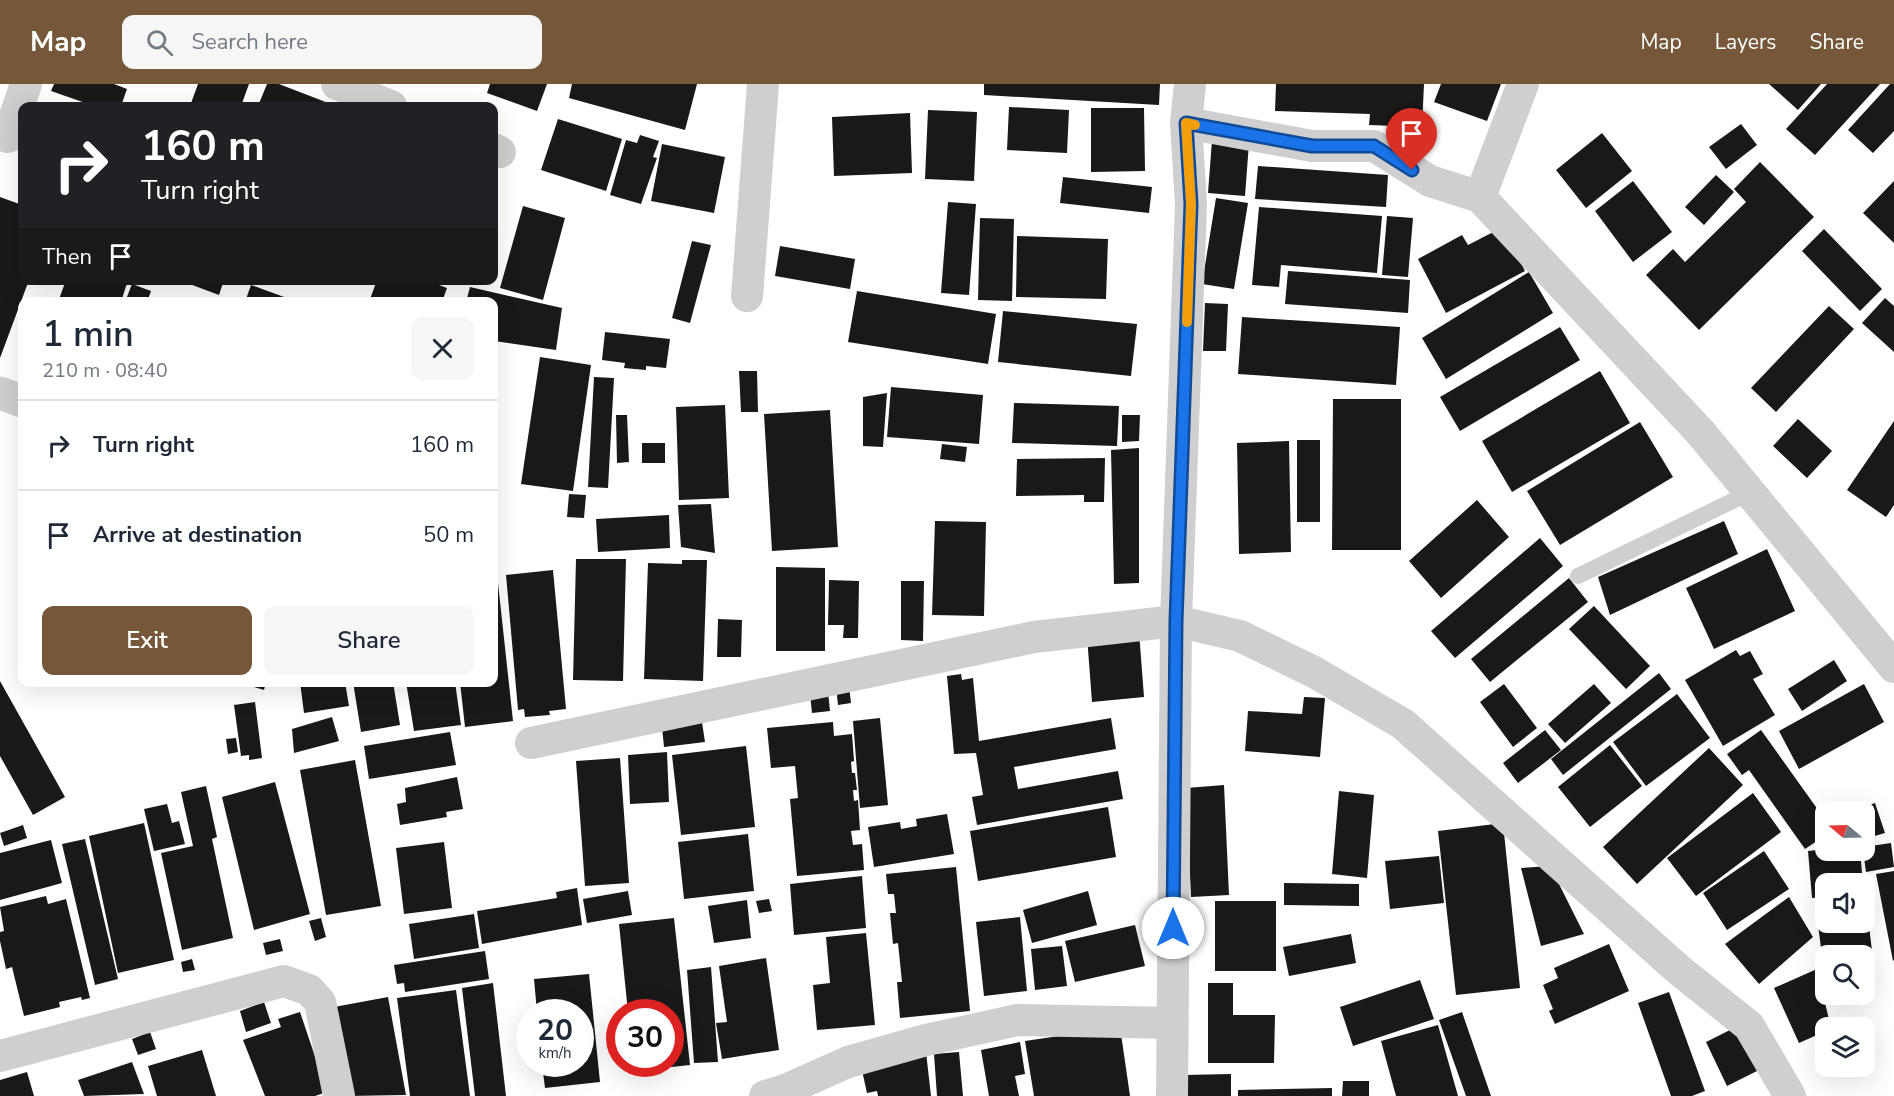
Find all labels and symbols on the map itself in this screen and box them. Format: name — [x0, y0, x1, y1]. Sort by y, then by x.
pin — [1386, 108, 1437, 170]
north arrow — [1815, 801, 1875, 861]
position arrow — [1141, 896, 1205, 960]
speed limit sign: 30 — [606, 999, 684, 1077]

